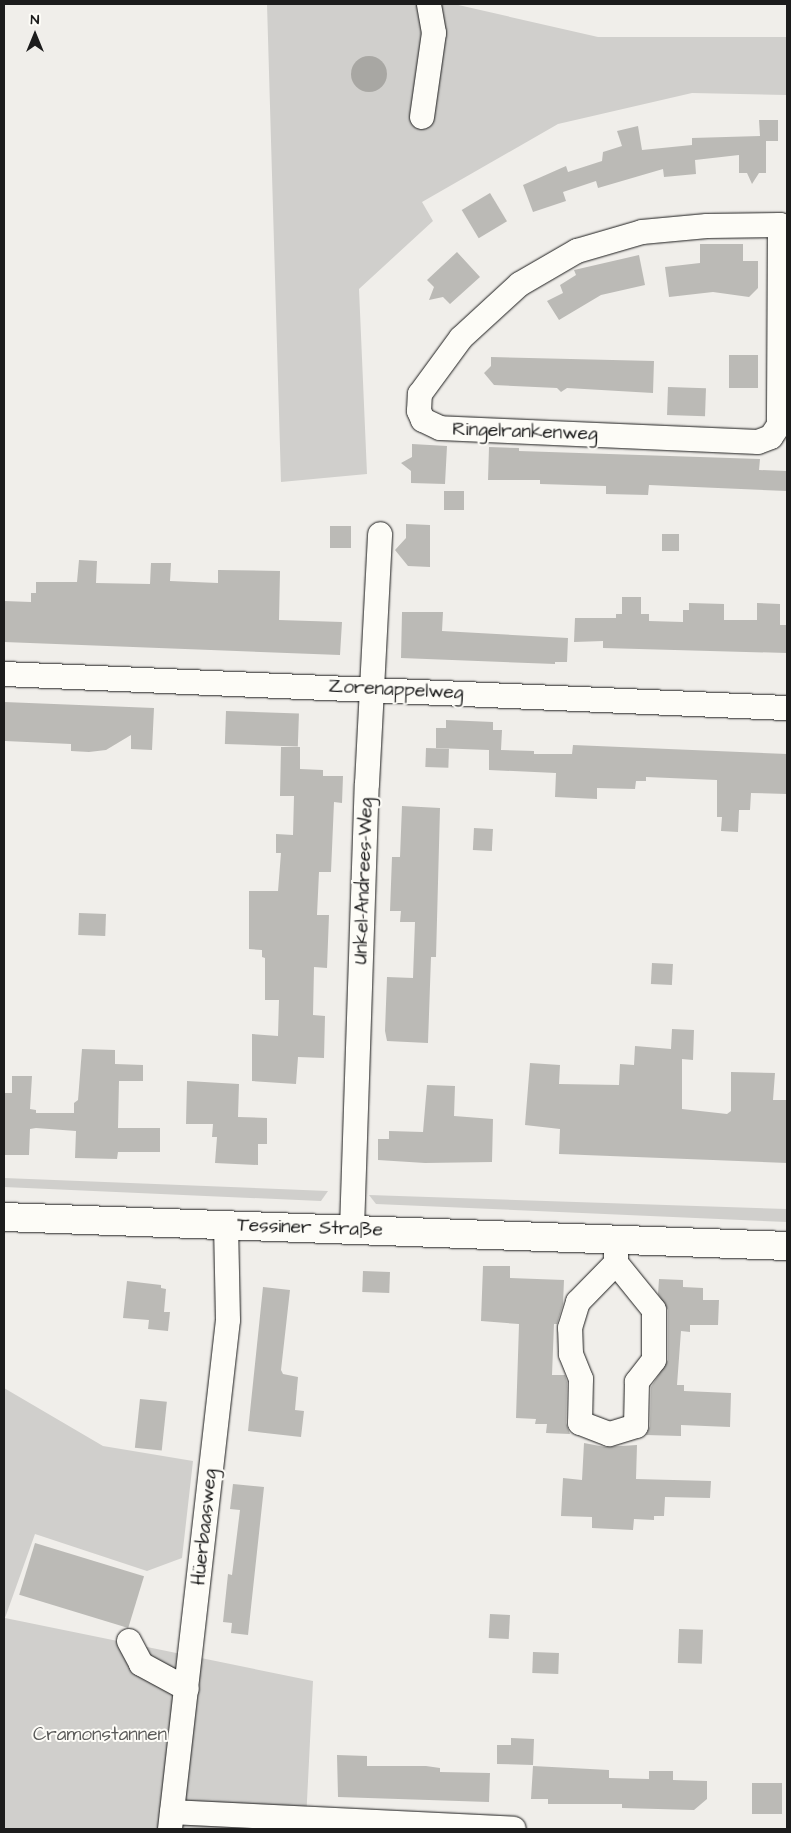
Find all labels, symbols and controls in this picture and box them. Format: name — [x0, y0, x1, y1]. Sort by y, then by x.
north arrow — [10, 10, 60, 60]
text: N — [31, 10, 39, 30]
street label: Ringelrankenweg — [452, 418, 598, 446]
street label: Zorenappelweg — [328, 675, 464, 705]
street label: Unkel-Andrees-Weg — [350, 797, 378, 965]
street label: Tessiner Straße — [237, 1214, 383, 1242]
street label: Hüerbaasweg — [188, 1468, 222, 1586]
park label: Cramonstannen — [33, 1724, 167, 1746]

